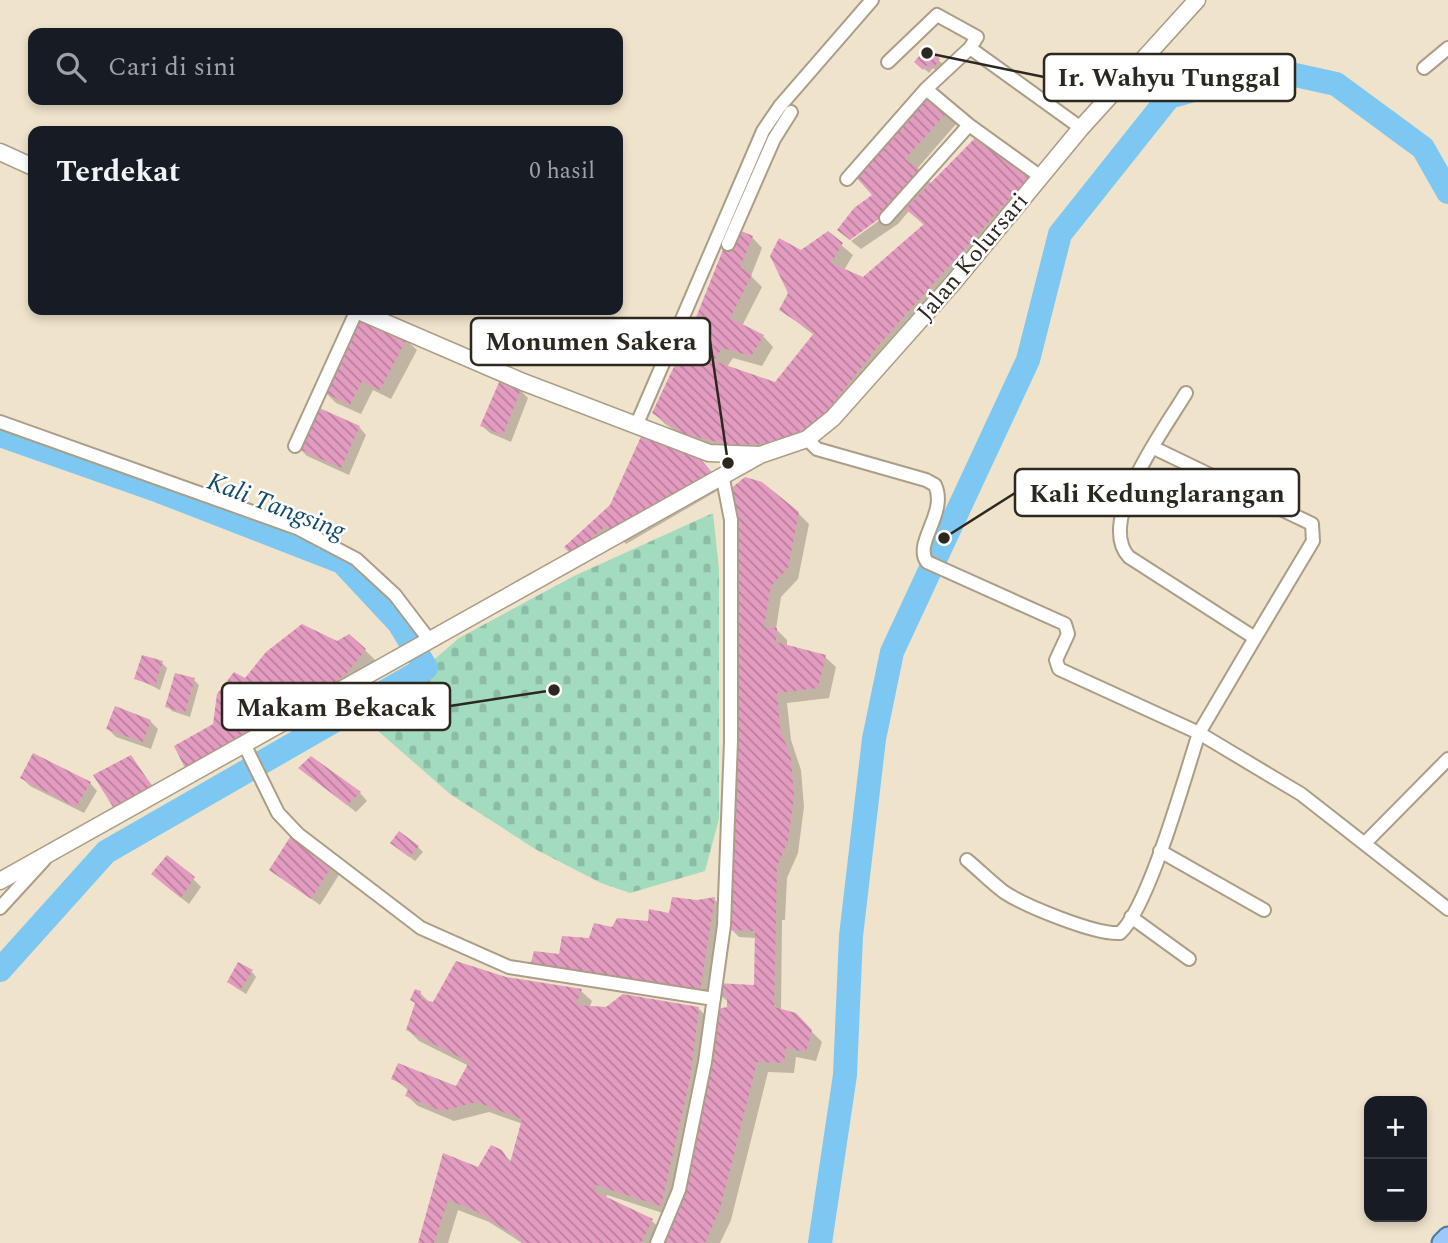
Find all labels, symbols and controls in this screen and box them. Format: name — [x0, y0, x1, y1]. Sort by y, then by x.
search box — [28, 28, 623, 105]
text: Cari di sini — [108, 47, 236, 87]
icon: search — [52, 48, 90, 86]
callout: Ir. Wahyu Tunggal — [1044, 54, 1295, 101]
text: Ir. Wahyu Tunggal — [1057, 58, 1281, 98]
text: Terdekat — [56, 149, 180, 195]
text: 0 hasil — [529, 154, 595, 189]
street label: Jalan Kolursari — [908, 185, 1038, 329]
callout: Monumen Sakera — [471, 318, 710, 365]
text: Monumen Sakera — [485, 322, 697, 362]
water label: Kali Tangsing — [201, 461, 352, 551]
callout: Kali Kedunglarangan — [1015, 469, 1299, 516]
text: Kali Kedunglarangan — [1029, 474, 1285, 514]
callout: Makam Bekacak — [222, 683, 450, 730]
text: Makam Bekacak — [236, 688, 436, 728]
map controls — [1364, 1096, 1427, 1222]
button: + — [1364, 1096, 1427, 1159]
button: − — [1364, 1159, 1427, 1222]

